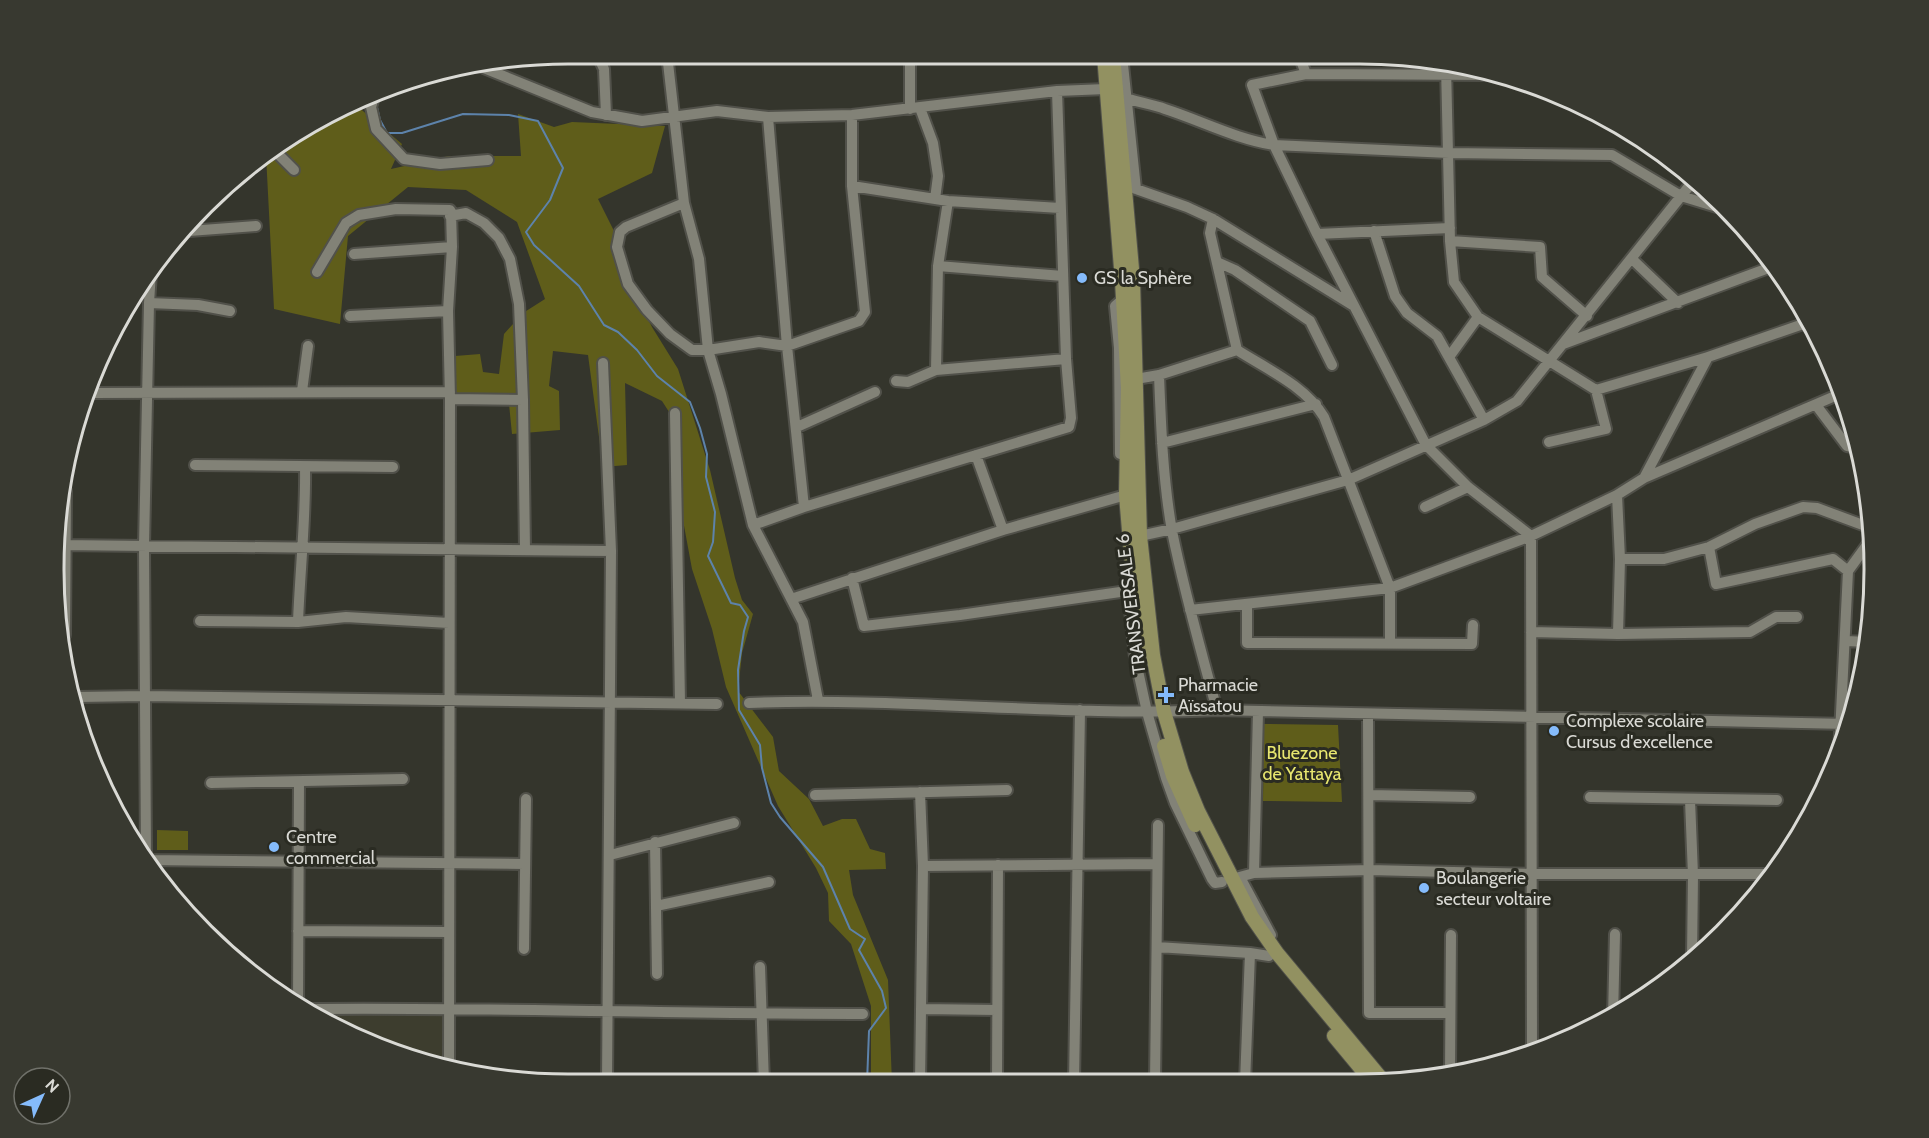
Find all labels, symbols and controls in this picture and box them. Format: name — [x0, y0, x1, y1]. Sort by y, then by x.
place label: GS la Sphère — [1094, 267, 1192, 289]
marker: GS la Sphère — [1075, 271, 1089, 285]
street label: TRANSVERSALE 6 — [1111, 532, 1151, 676]
place label: Pharmacie Aïssatou — [1178, 674, 1258, 717]
marker: Pharmacie Aïssatou — [1159, 688, 1173, 702]
place label: Complexe scolaire Cursus d'excellence — [1566, 710, 1713, 753]
marker: Complexe scolaire Cursus d'excellence — [1547, 724, 1561, 738]
park label: Bluezone de Yattaya — [1263, 742, 1342, 785]
place label: Centre commercial — [286, 826, 376, 869]
marker: Centre commercial — [267, 840, 281, 854]
place label: Boulangerie secteur voltaire — [1436, 867, 1551, 910]
marker: Boulangerie secteur voltaire — [1417, 881, 1431, 895]
north arrow — [12, 1066, 72, 1126]
text: N — [42, 1075, 63, 1096]

